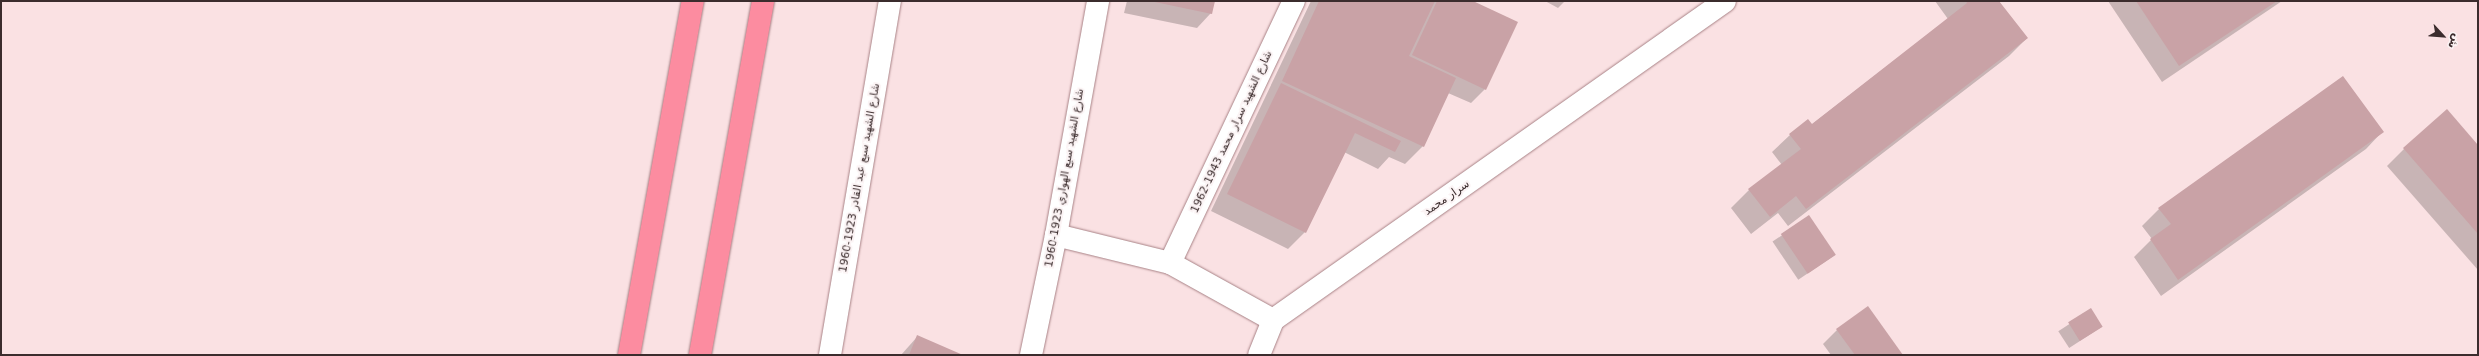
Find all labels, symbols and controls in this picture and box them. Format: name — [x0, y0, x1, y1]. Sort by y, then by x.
north arrow — [2423, 16, 2463, 56]
text: ش — [2445, 32, 2463, 51]
street label: شارع الشهيد سرار محمد 1943-1962 — [1188, 49, 1276, 215]
street label: شارع الشهيد سبع عبد القادر 1923-1960 — [837, 82, 883, 274]
street label: شارع الشهيد سبع الهواري 1923-1960 — [1043, 88, 1087, 268]
street label: سرار محمد — [1422, 178, 1472, 218]

